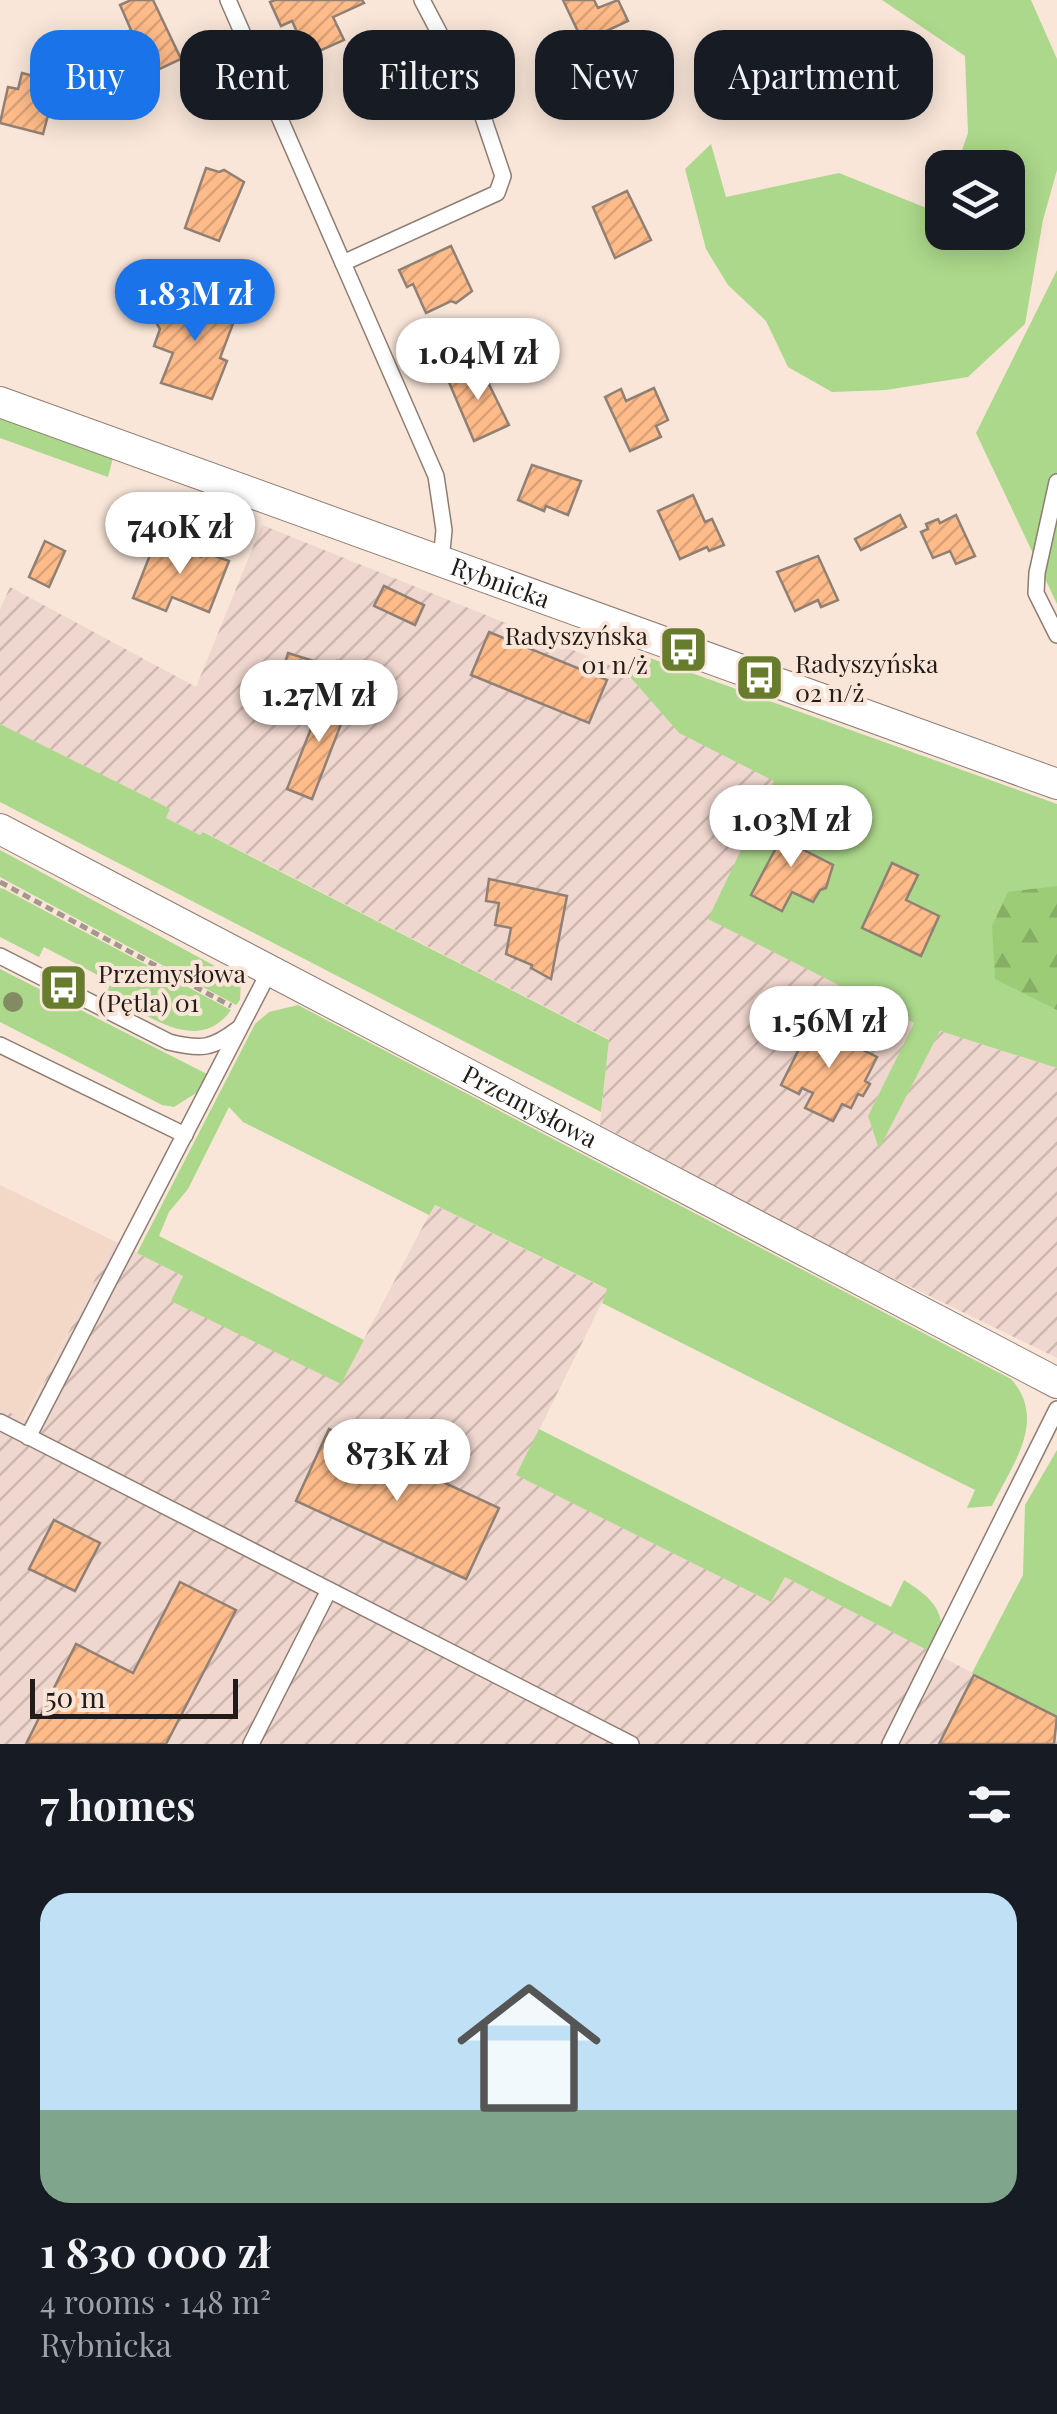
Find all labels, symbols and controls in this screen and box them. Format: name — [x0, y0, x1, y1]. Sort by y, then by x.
chip: Buy — [30, 30, 160, 120]
chip: Rent — [180, 30, 323, 120]
chip: Filters — [343, 30, 515, 120]
chip: New — [535, 30, 674, 120]
chip: Apartment — [694, 30, 933, 120]
map controls — [925, 150, 1025, 250]
button: layers — [925, 150, 1025, 250]
pin: 1.83M zł — [92, 259, 298, 344]
text: 1.83M zł — [137, 270, 253, 313]
pin: 1.04M zł — [375, 318, 581, 403]
text: 1.04M zł — [418, 329, 538, 372]
pin: 740K zł — [88, 492, 272, 577]
text: 740K zł — [127, 503, 233, 546]
street label: Rybnicka — [447, 548, 555, 615]
place label: Radyszyńska 01 n/ż — [505, 618, 649, 680]
bus stop icon: Radyszyńska 01 n/ż — [657, 624, 709, 676]
place label: Radyszyńska 02 n/ż — [795, 646, 939, 708]
bus stop icon: Radyszyńska 02 n/ż — [734, 652, 786, 704]
pin: 1.27M zł — [216, 660, 422, 745]
text: 1.27M zł — [262, 671, 376, 714]
pin: 1.03M zł — [688, 785, 894, 870]
text: 1.03M zł — [731, 796, 851, 839]
place label: Przemysłowa (Pętla) 01 — [98, 956, 246, 1018]
bus stop icon: Przemysłowa (Pętla) 01 — [37, 962, 89, 1014]
pin: 1.56M zł — [726, 986, 932, 1071]
text: 1.56M zł — [771, 997, 887, 1040]
street label: Przemysłowa — [457, 1056, 604, 1154]
pin: 873K zł — [305, 1419, 489, 1504]
text: 873K zł — [345, 1430, 449, 1473]
scale bar — [30, 1674, 238, 1718]
text: 50 m — [45, 1678, 105, 1715]
text: 7 homes — [40, 1776, 195, 1832]
icon: filters — [962, 1777, 1017, 1832]
icon: home — [439, 1958, 619, 2138]
text: 1 830 000 zł — [40, 2223, 270, 2279]
text: 4 rooms · 148 m² — [40, 2279, 271, 2322]
text: Rybnicka — [40, 2322, 172, 2365]

